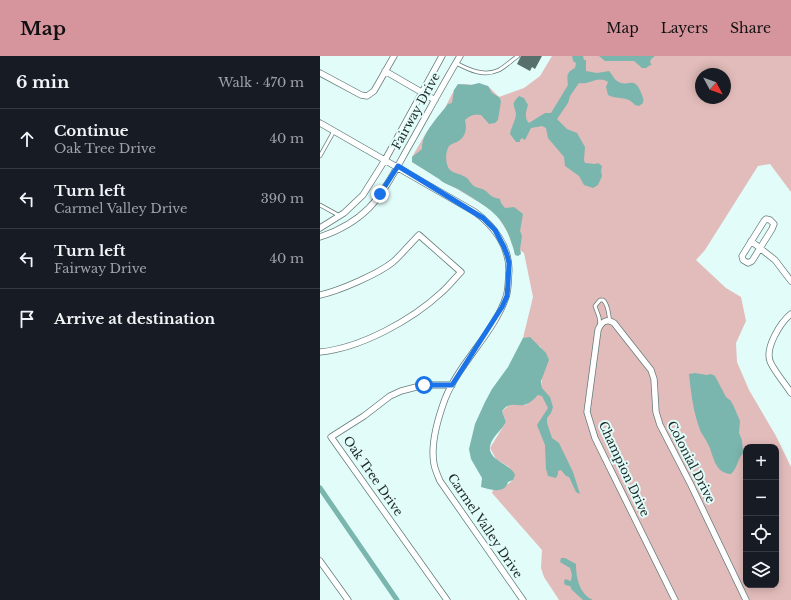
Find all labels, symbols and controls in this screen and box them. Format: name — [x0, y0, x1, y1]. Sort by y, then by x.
text: Map — [20, 17, 66, 40]
text: Map — [606, 19, 639, 37]
text: Layers — [661, 19, 708, 37]
text: Share — [730, 19, 771, 37]
north arrow — [695, 68, 731, 104]
street label: Fairway Drive — [388, 70, 443, 152]
text: 6 min — [16, 72, 69, 93]
text: Walk · 470 m — [218, 74, 304, 91]
text: Continue — [54, 121, 129, 140]
icon: ahead — [16, 128, 38, 150]
text: 40 m — [269, 130, 304, 147]
text: Oak Tree Drive — [54, 140, 156, 157]
text: Turn left — [54, 181, 125, 200]
route end — [371, 185, 389, 203]
icon: left — [16, 188, 38, 210]
text: 390 m — [261, 190, 304, 207]
text: Carmel Valley Drive — [54, 200, 187, 217]
text: Turn left — [54, 241, 125, 260]
icon: left — [16, 248, 38, 270]
text: 40 m — [269, 250, 304, 267]
text: Fairway Drive — [54, 260, 147, 277]
icon: arrive — [16, 308, 38, 330]
text: Arrive at destination — [54, 309, 215, 328]
route start — [415, 376, 433, 394]
street label: Colonial Drive — [664, 418, 719, 505]
street label: Champion Drive — [596, 419, 653, 519]
street label: Oak Tree Drive — [340, 433, 407, 519]
map controls — [743, 444, 779, 588]
button: + — [743, 444, 779, 480]
street label: Carmel Valley Drive — [445, 471, 526, 581]
button: − — [743, 480, 779, 516]
button: locate — [743, 516, 779, 552]
button: layers — [743, 552, 779, 588]

